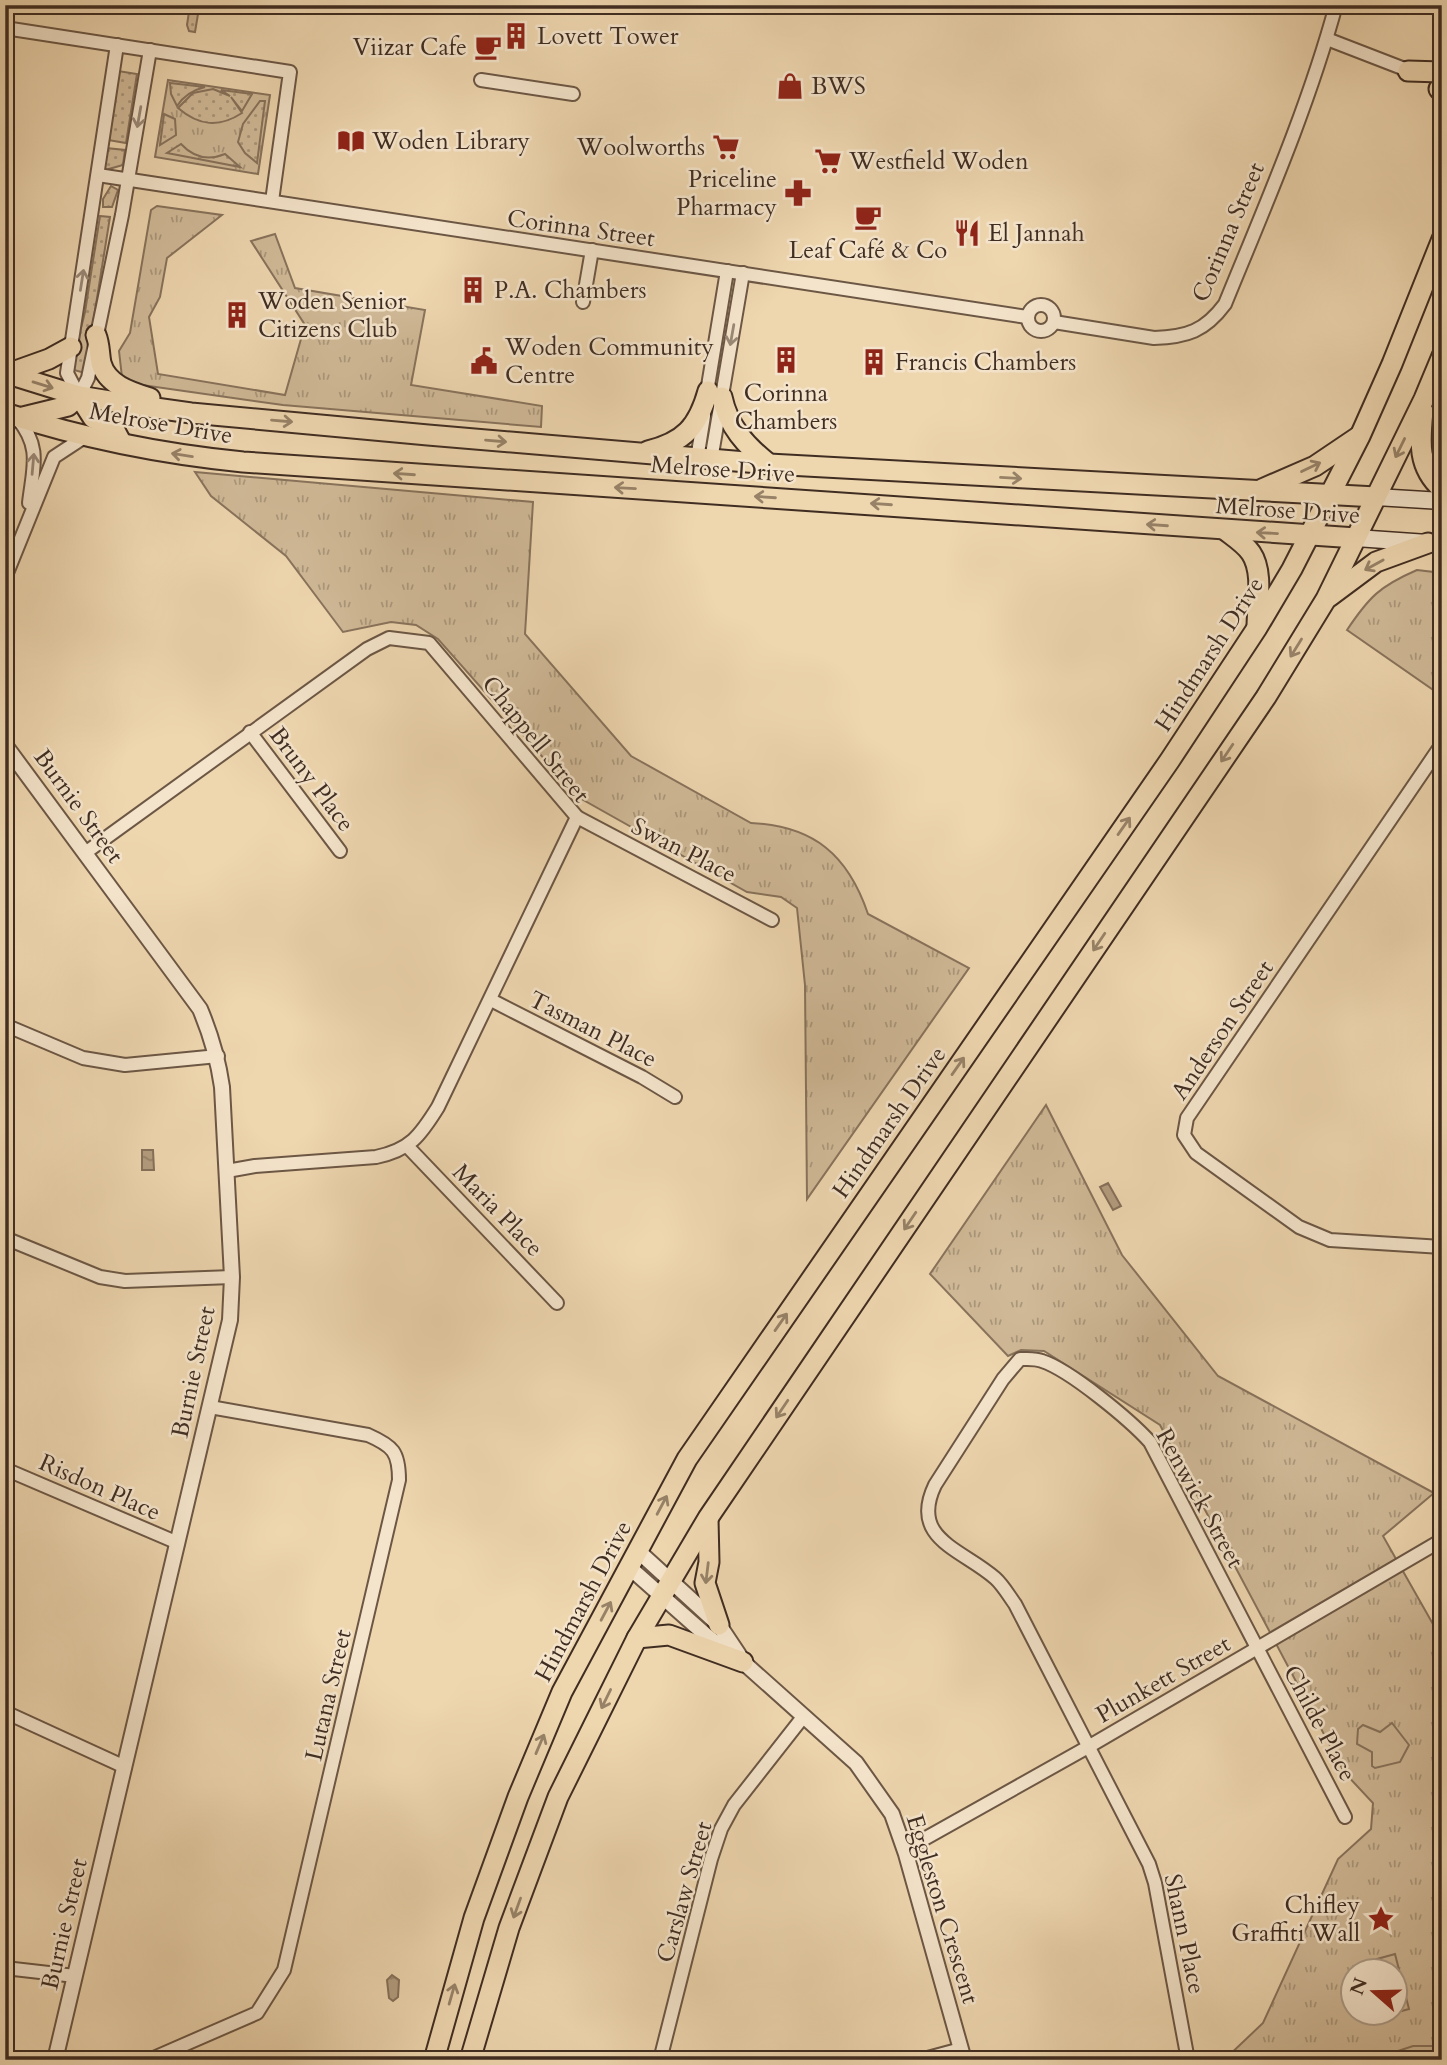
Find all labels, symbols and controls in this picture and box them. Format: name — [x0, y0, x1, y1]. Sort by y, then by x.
place label: Lovett Tower — [537, 20, 679, 53]
building icon: Lovett Tower — [501, 21, 531, 51]
place label: Viizar Cafe — [353, 31, 467, 64]
cafe icon: Viizar Cafe — [473, 32, 503, 62]
place label: BWS — [811, 70, 866, 103]
shop icon: BWS — [775, 71, 805, 101]
one-way arrow — [132, 105, 145, 128]
place label: Woden Library — [371, 125, 530, 158]
library icon: Woden Library — [336, 126, 366, 156]
place label: Woolworths — [576, 131, 705, 164]
supermarket icon: Woolworths — [711, 132, 741, 162]
place label: Westfield Woden — [848, 145, 1029, 178]
supermarket icon: Westfield Woden — [813, 146, 843, 176]
street label: Corinna Street — [1184, 157, 1273, 307]
place label: Priceline Pharmacy — [676, 163, 777, 224]
pharmacy icon: Priceline Pharmacy — [783, 178, 813, 208]
street label: Corinna Street — [505, 202, 657, 255]
cafe icon: Leaf Café & Co — [853, 202, 883, 232]
place label: El Jannah — [988, 217, 1085, 250]
restaurant icon: El Jannah — [952, 218, 982, 248]
place label: Leaf Café & Co — [789, 234, 947, 267]
one-way arrow — [76, 269, 89, 292]
place label: P.A. Chambers — [494, 274, 647, 307]
building icon: P.A. Chambers — [458, 275, 488, 305]
place label: Woden Senior Citizens Club — [257, 285, 407, 346]
building icon: Woden Senior Citizens Club — [222, 300, 252, 330]
one-way arrow — [725, 323, 738, 346]
place label: Woden Community Centre — [504, 331, 714, 392]
building icon: Corinna Chambers — [771, 345, 801, 375]
public building icon: Woden Community Centre — [469, 346, 499, 376]
place label: Francis Chambers — [895, 346, 1076, 379]
building icon: Francis Chambers — [859, 347, 889, 377]
place label: Corinna Chambers — [735, 377, 837, 438]
one-way arrow — [32, 380, 54, 393]
street label: Melrose Drive — [87, 395, 235, 452]
one-way arrow — [270, 415, 293, 428]
one-way arrow — [484, 435, 506, 448]
one-way arrow — [1392, 437, 1406, 458]
one-way arrow — [171, 448, 194, 461]
street label: Melrose Drive — [650, 448, 796, 491]
one-way arrow — [27, 453, 40, 476]
one-way arrow — [1300, 460, 1321, 474]
one-way arrow — [393, 467, 415, 480]
one-way arrow — [999, 471, 1022, 484]
one-way arrow — [614, 481, 636, 494]
street label: Melrose Drive — [1215, 489, 1361, 532]
one-way arrow — [753, 490, 776, 503]
one-way arrow — [870, 498, 893, 511]
one-way arrow — [1146, 518, 1169, 531]
one-way arrow — [1256, 526, 1279, 539]
one-way arrow — [1364, 559, 1385, 572]
street label: Hindmarsh Drive — [1147, 570, 1272, 738]
one-way arrow — [1288, 637, 1302, 657]
street label: Chappell Street — [474, 669, 597, 810]
street label: Bruny Place — [261, 720, 362, 839]
street label: Burnie Street — [26, 743, 131, 870]
one-way arrow — [1220, 743, 1234, 762]
street label: Swan Place — [625, 810, 742, 891]
one-way arrow — [1117, 817, 1131, 836]
one-way arrow — [1092, 931, 1106, 951]
street label: Anderson Street — [1163, 954, 1282, 1107]
street label: Tasman Place — [523, 983, 662, 1076]
street label: Hindmarsh Drive — [825, 1040, 954, 1205]
one-way arrow — [951, 1057, 965, 1076]
street label: Maria Place — [445, 1157, 550, 1264]
one-way arrow — [903, 1210, 917, 1230]
street label: Burnie Street — [163, 1303, 224, 1441]
one-way arrow — [774, 1313, 788, 1332]
one-way arrow — [775, 1399, 789, 1418]
street label: Renwick Street — [1148, 1422, 1252, 1574]
street label: Risdon Place — [34, 1446, 166, 1529]
one-way arrow — [655, 1495, 669, 1515]
street label: Hindmarsh Drive — [527, 1515, 640, 1688]
one-way arrow — [701, 1561, 714, 1583]
one-way arrow — [599, 1601, 613, 1621]
street label: Lutana Street — [297, 1626, 360, 1764]
street label: Plunkett Street — [1090, 1627, 1237, 1731]
street label: Childe Place — [1275, 1659, 1364, 1787]
one-way arrow — [599, 1688, 613, 1709]
one-way arrow — [534, 1734, 547, 1756]
street label: Eggleston Crescent — [898, 1810, 987, 2008]
street label: Carslaw Street — [649, 1817, 720, 1967]
street label: Burnie Street — [33, 1855, 96, 1993]
street label: Shann Place — [1156, 1871, 1213, 1997]
place label: Chifley Graffiti Wall — [1231, 1889, 1360, 1950]
one-way arrow — [510, 1897, 522, 1919]
place icon: Chifley Graffiti Wall — [1366, 1904, 1396, 1934]
north arrow — [1338, 1956, 1408, 2026]
text: N — [1344, 1974, 1374, 1999]
one-way arrow — [446, 1983, 459, 2005]

